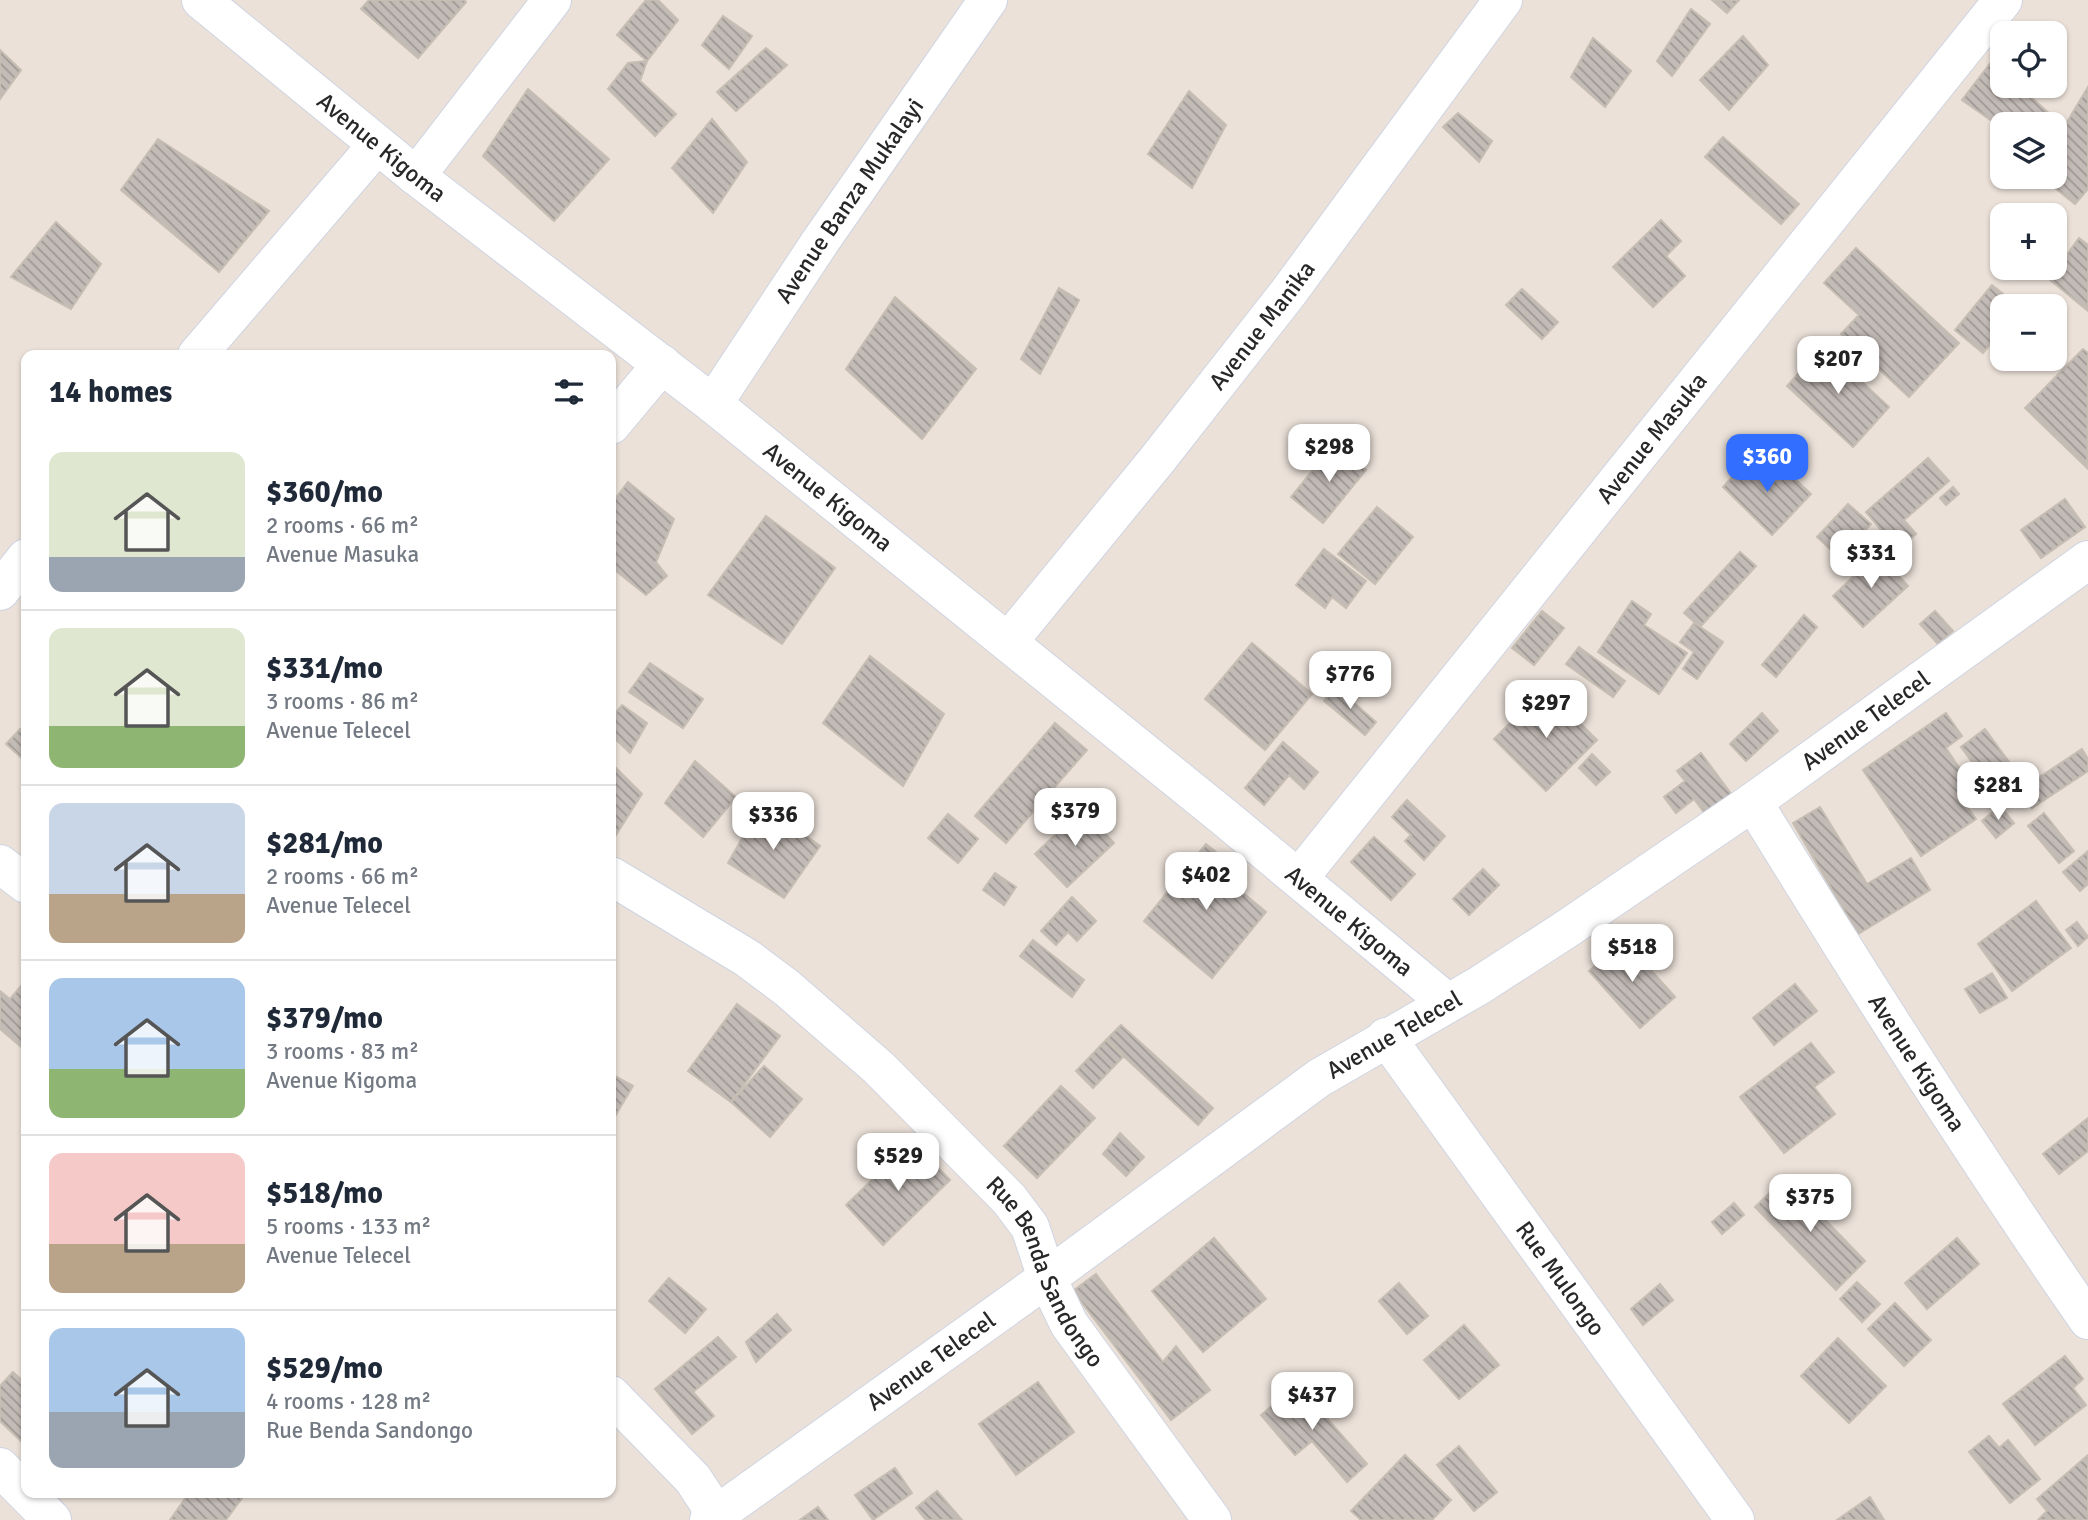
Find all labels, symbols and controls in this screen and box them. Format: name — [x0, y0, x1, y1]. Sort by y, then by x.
map controls — [1990, 21, 2067, 371]
button: locate — [1990, 21, 2067, 98]
street label: Avenue Kigoma — [311, 86, 452, 209]
street label: Avenue Banza Mukalayi — [769, 92, 930, 309]
button: layers — [1990, 112, 2067, 189]
button: + — [1990, 203, 2067, 280]
street label: Avenue Manika — [1203, 255, 1322, 396]
button: − — [1990, 294, 2067, 371]
pin: $207 — [1797, 336, 1879, 396]
text: $207 — [1813, 344, 1863, 373]
street label: Avenue Masuka — [1590, 366, 1714, 510]
icon: filters — [550, 373, 588, 411]
text: 14 homes — [49, 374, 172, 411]
pin: $298 — [1288, 424, 1370, 484]
text: $298 — [1304, 432, 1354, 461]
pin: $360 — [1726, 434, 1808, 494]
street label: Avenue Kigoma — [757, 436, 899, 558]
text: $360 — [1742, 442, 1792, 471]
text: $360/mo — [266, 474, 383, 511]
icon: home — [105, 480, 189, 564]
text: 2 rooms · 66 m² — [266, 511, 419, 540]
pin: $331 — [1830, 530, 1912, 590]
text: $331 — [1846, 538, 1896, 567]
text: Avenue Masuka — [266, 540, 419, 569]
text: $331/mo — [266, 650, 383, 687]
pin: $776 — [1309, 652, 1391, 711]
icon: home — [105, 656, 189, 740]
text: $776 — [1325, 659, 1375, 688]
street label: Avenue Telecel — [1796, 664, 1936, 777]
pin: $297 — [1505, 680, 1587, 740]
text: 3 rooms · 86 m² — [266, 687, 419, 716]
text: $297 — [1521, 688, 1571, 717]
text: Avenue Telecel — [266, 716, 411, 745]
pin: $281 — [1957, 762, 2039, 822]
text: $281 — [1973, 770, 2023, 799]
pin: $379 — [1034, 788, 1116, 848]
pin: $336 — [732, 792, 814, 852]
text: $379 — [1050, 796, 1100, 825]
text: $336 — [748, 800, 798, 829]
text: $281/mo — [266, 825, 383, 862]
icon: home — [105, 831, 189, 915]
pin: $402 — [1165, 852, 1247, 912]
street label: Avenue Kigoma — [1279, 859, 1419, 983]
text: $402 — [1181, 860, 1231, 889]
text: 2 rooms · 66 m² — [266, 862, 419, 891]
text: Avenue Telecel — [266, 891, 411, 920]
pin: $518 — [1591, 925, 1673, 984]
text: $518 — [1607, 932, 1657, 961]
street label: Avenue Telecel — [1321, 984, 1467, 1085]
street label: Avenue Kigoma — [1862, 988, 1972, 1137]
text: $379/mo — [266, 1000, 383, 1037]
icon: home — [105, 1006, 189, 1090]
text: 3 rooms · 83 m² — [266, 1037, 419, 1066]
text: Avenue Kigoma — [266, 1066, 417, 1095]
pin: $529 — [857, 1134, 939, 1193]
text: $529 — [873, 1141, 923, 1170]
street label: Rue Benda Sandongo — [980, 1170, 1111, 1373]
pin: $375 — [1769, 1174, 1851, 1234]
text: $518/mo — [266, 1175, 383, 1212]
icon: home — [105, 1181, 189, 1265]
text: $375 — [1785, 1182, 1835, 1211]
text: 5 rooms · 133 m² — [266, 1212, 431, 1241]
street label: Rue Mulongo — [1509, 1215, 1612, 1342]
text: Avenue Telecel — [266, 1241, 411, 1270]
street label: Avenue Telecel — [861, 1305, 1001, 1417]
text: $529/mo — [266, 1350, 383, 1387]
icon: home — [105, 1356, 189, 1440]
pin: $437 — [1271, 1372, 1353, 1432]
text: $437 — [1287, 1380, 1337, 1409]
text: 4 rooms · 128 m² — [266, 1387, 431, 1416]
text: Rue Benda Sandongo — [266, 1416, 473, 1445]

